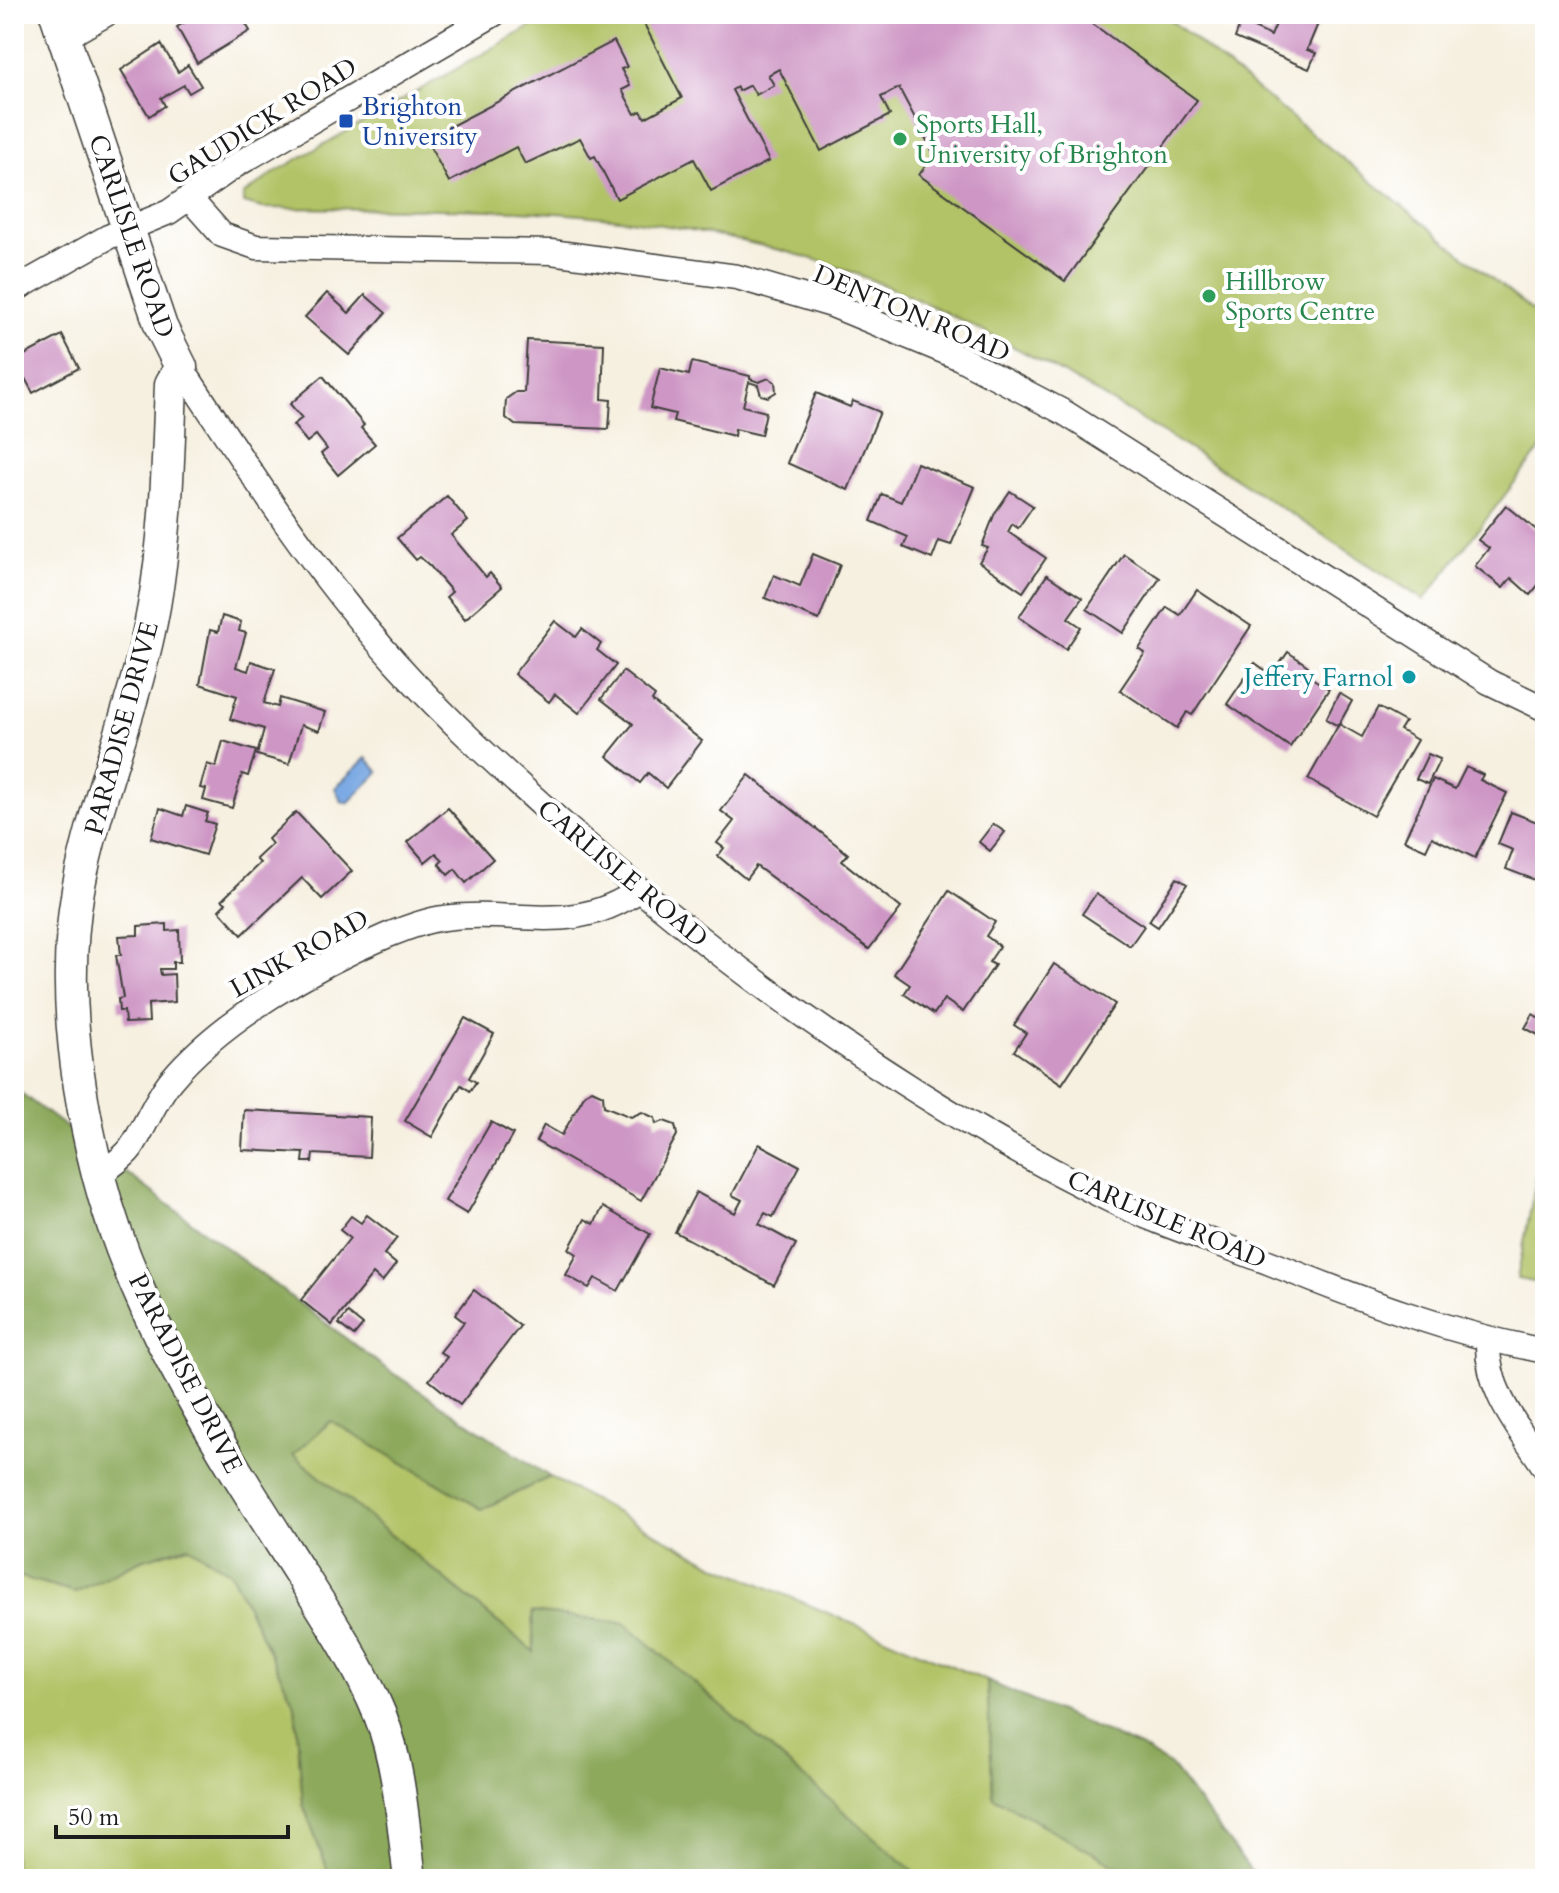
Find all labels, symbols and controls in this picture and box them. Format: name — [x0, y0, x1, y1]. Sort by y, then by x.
street label: GAUDICK ROAD — [161, 49, 363, 194]
place label: Brighton University — [362, 89, 478, 154]
place label: Sports Hall, University of Brighton — [916, 107, 1168, 172]
marker: Brighton University — [337, 112, 355, 130]
street label: CARLISLE ROAD — [80, 130, 183, 343]
marker: Sports Hall, University of Brighton — [891, 130, 909, 148]
street label: DENTON ROAD — [808, 256, 1015, 371]
place label: Hillbrow Sports Centre — [1225, 264, 1375, 329]
marker: Hillbrow Sports Centre — [1200, 287, 1218, 305]
street label: PARADISE DRIVE — [76, 618, 167, 839]
place label: Jeffery Farnol — [1240, 660, 1393, 695]
marker: Jeffery Farnol — [1400, 668, 1418, 686]
street label: CARLISLE ROAD — [530, 792, 715, 955]
street label: LINK ROAD — [224, 901, 375, 1006]
street label: CARLISLE ROAD — [1062, 1162, 1272, 1277]
street label: PARADISE DRIVE — [120, 1267, 251, 1479]
scale bar — [56, 1789, 288, 1839]
text: 50 m — [68, 1801, 120, 1834]

